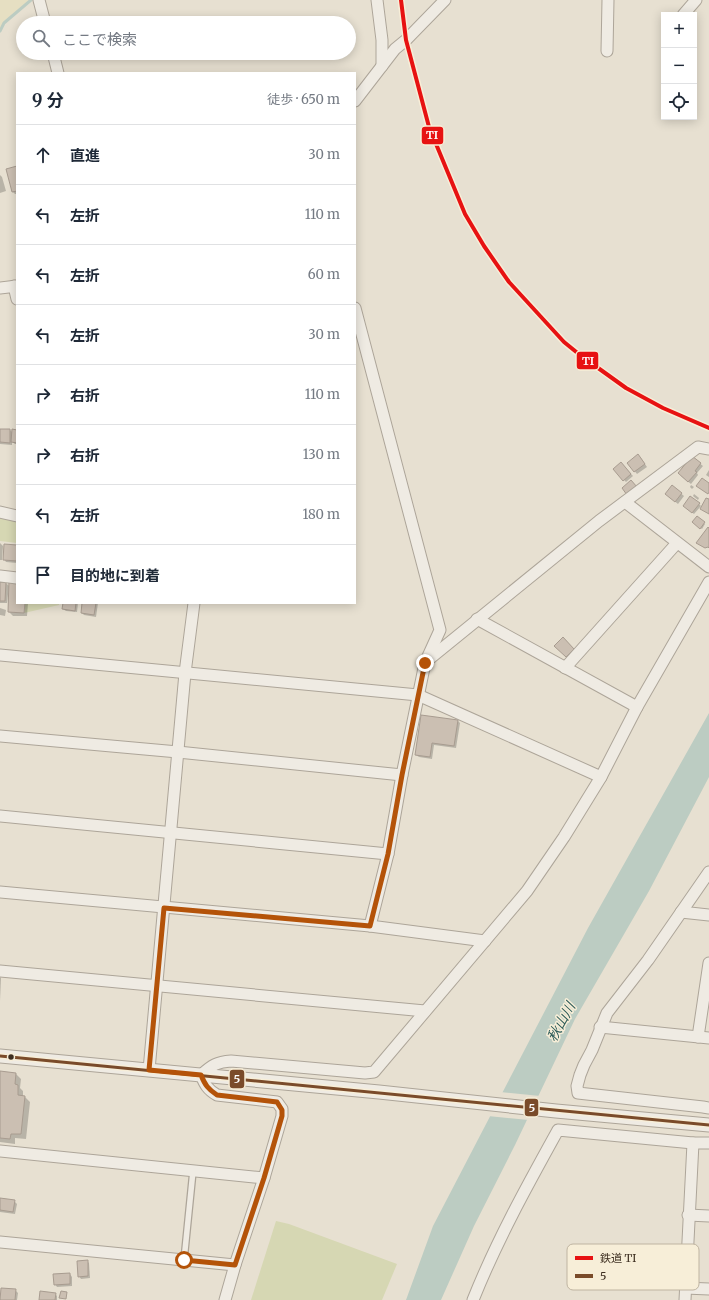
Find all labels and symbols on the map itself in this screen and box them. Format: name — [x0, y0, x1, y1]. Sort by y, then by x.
line badge: TI — [421, 126, 444, 145]
text: TI — [426, 128, 438, 142]
line badge: TI — [576, 351, 599, 370]
text: TI — [582, 354, 594, 368]
route end — [416, 654, 434, 672]
water label: 秋山川 — [543, 998, 580, 1045]
unlabelled marker — [6, 1052, 16, 1062]
line badge: 5 — [229, 1069, 245, 1089]
text: 5 — [234, 1072, 240, 1086]
line badge: 5 — [524, 1098, 539, 1117]
text: 5 — [529, 1101, 535, 1115]
legend — [567, 1244, 699, 1290]
route start — [175, 1251, 193, 1269]
text: 鉄道 TI — [600, 1251, 636, 1265]
text: 5 — [600, 1269, 606, 1283]

